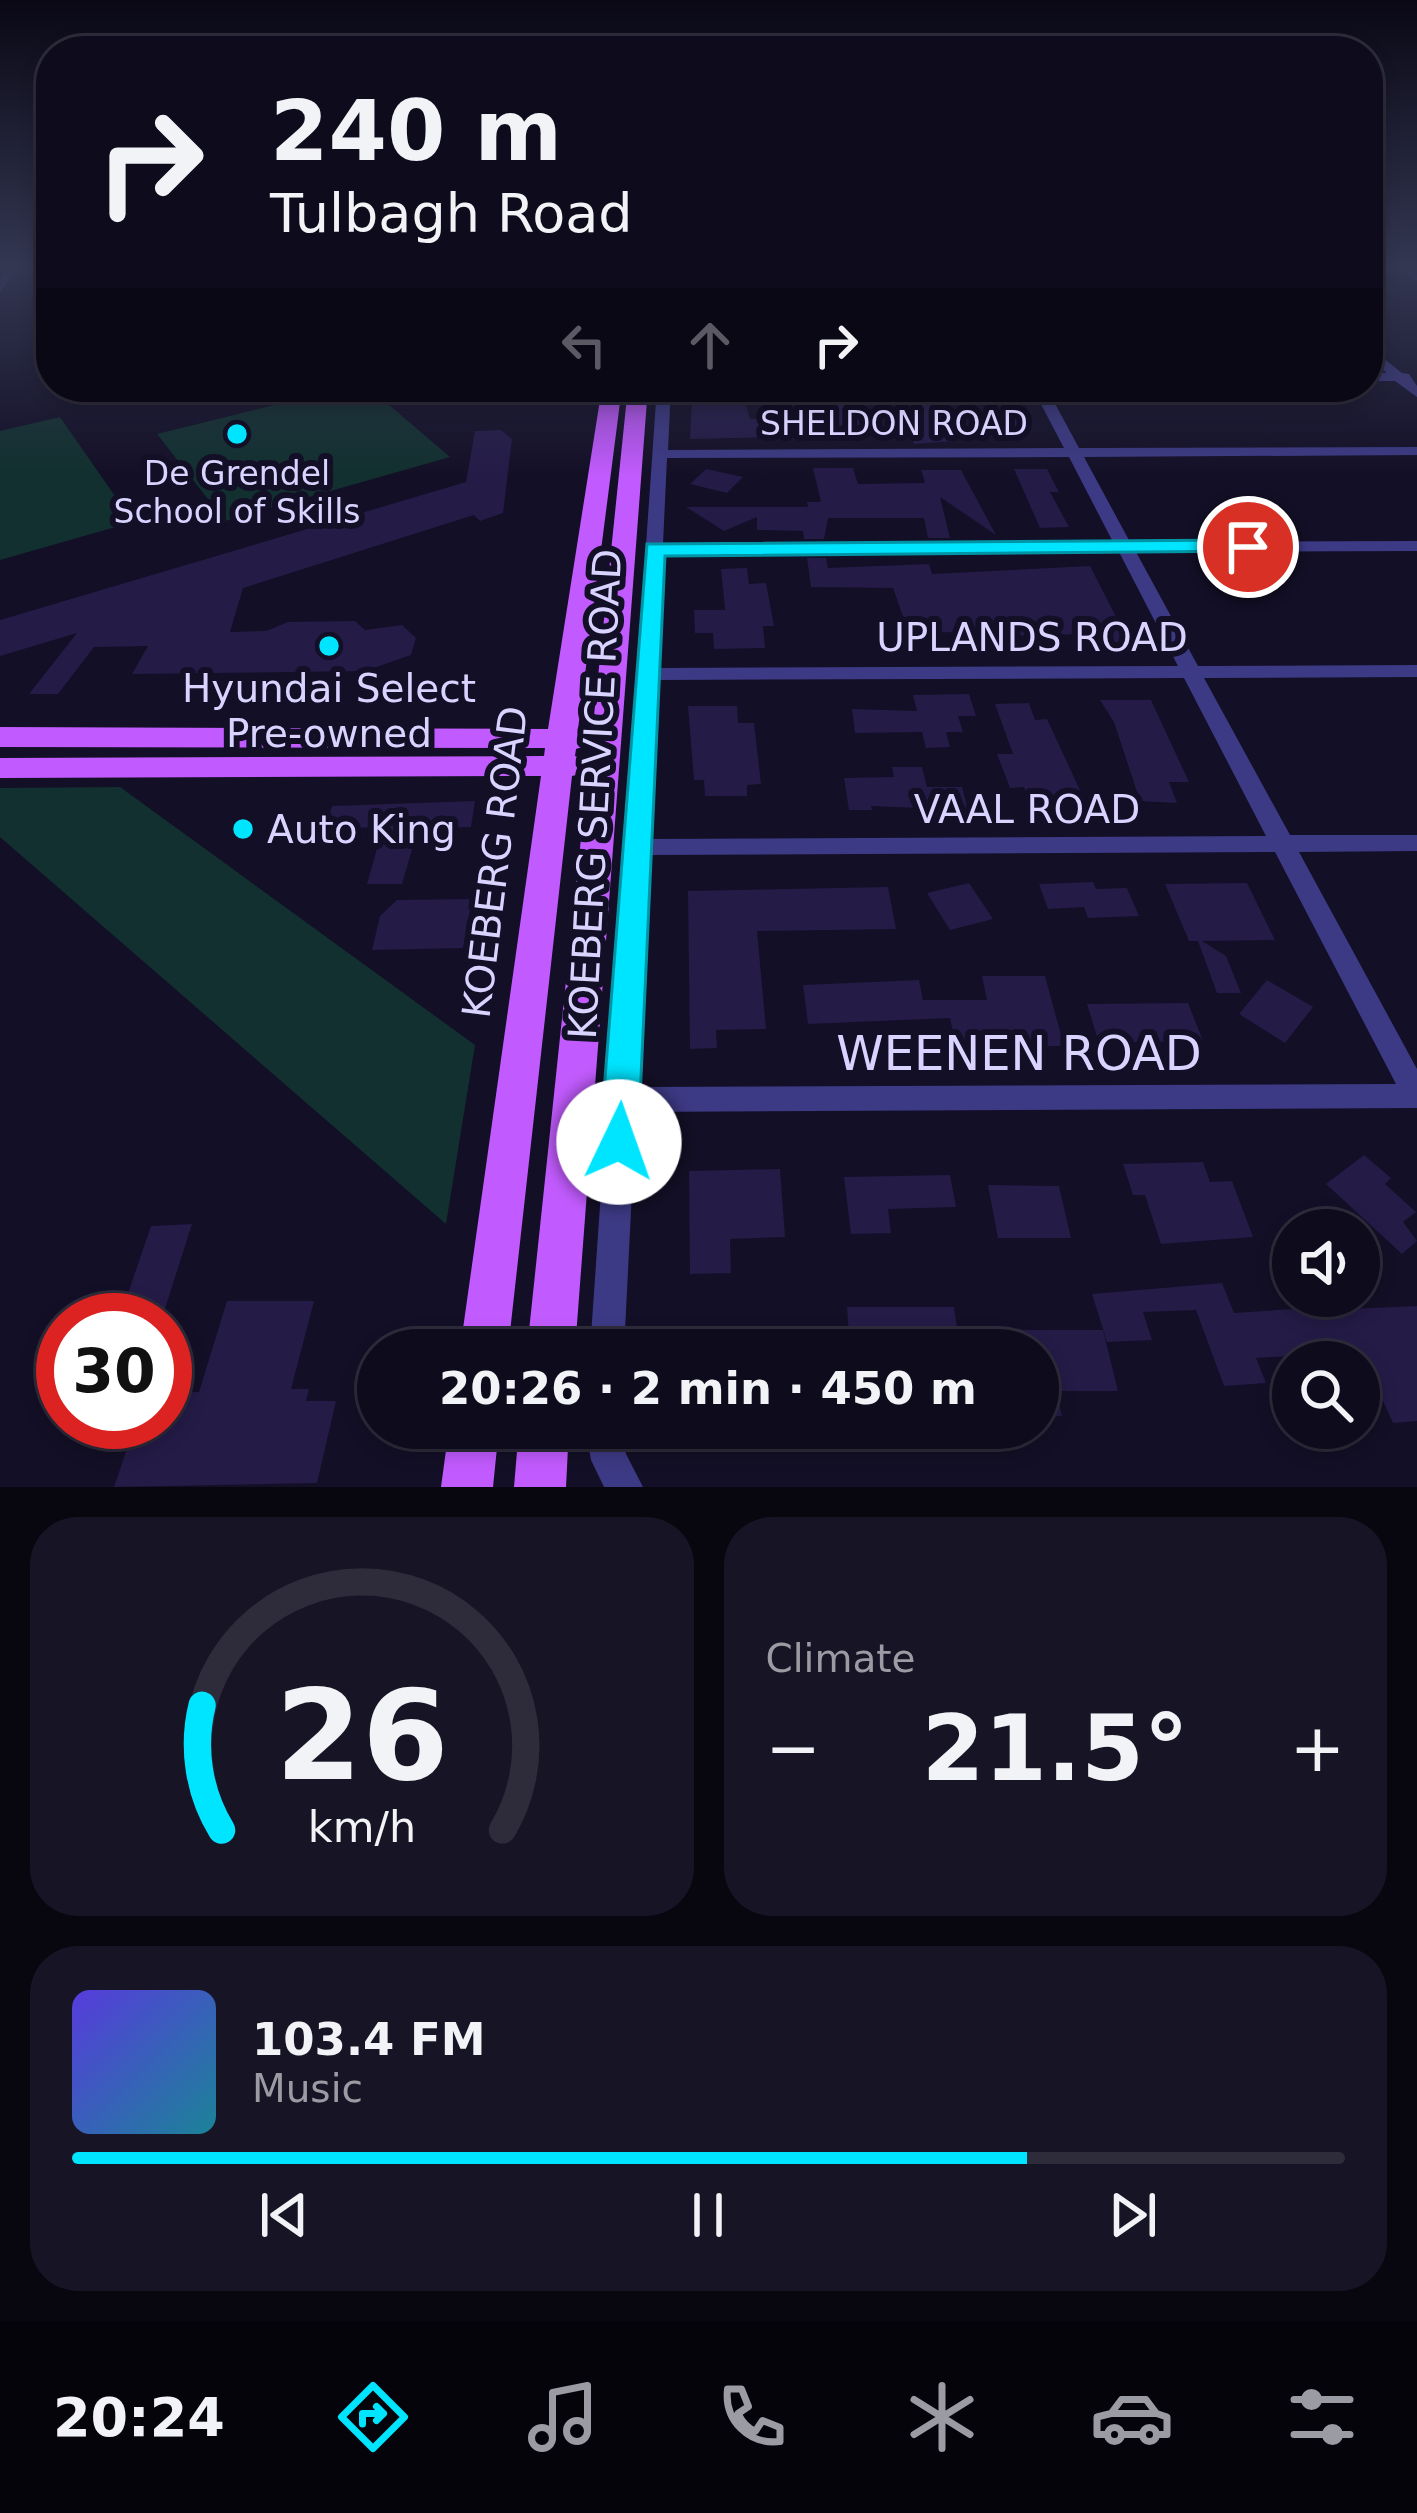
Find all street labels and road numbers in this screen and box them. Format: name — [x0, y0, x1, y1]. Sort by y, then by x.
street label: SHELDON ROAD — [760, 404, 1028, 443]
street label: KOEBERG SERVICE ROAD — [560, 548, 630, 1040]
street label: UPLANDS ROAD — [876, 615, 1188, 660]
street label: KOEBERG ROAD — [454, 704, 536, 1020]
street label: VAAL ROAD — [914, 787, 1140, 832]
street label: WEENEN ROAD — [836, 1025, 1202, 1081]

